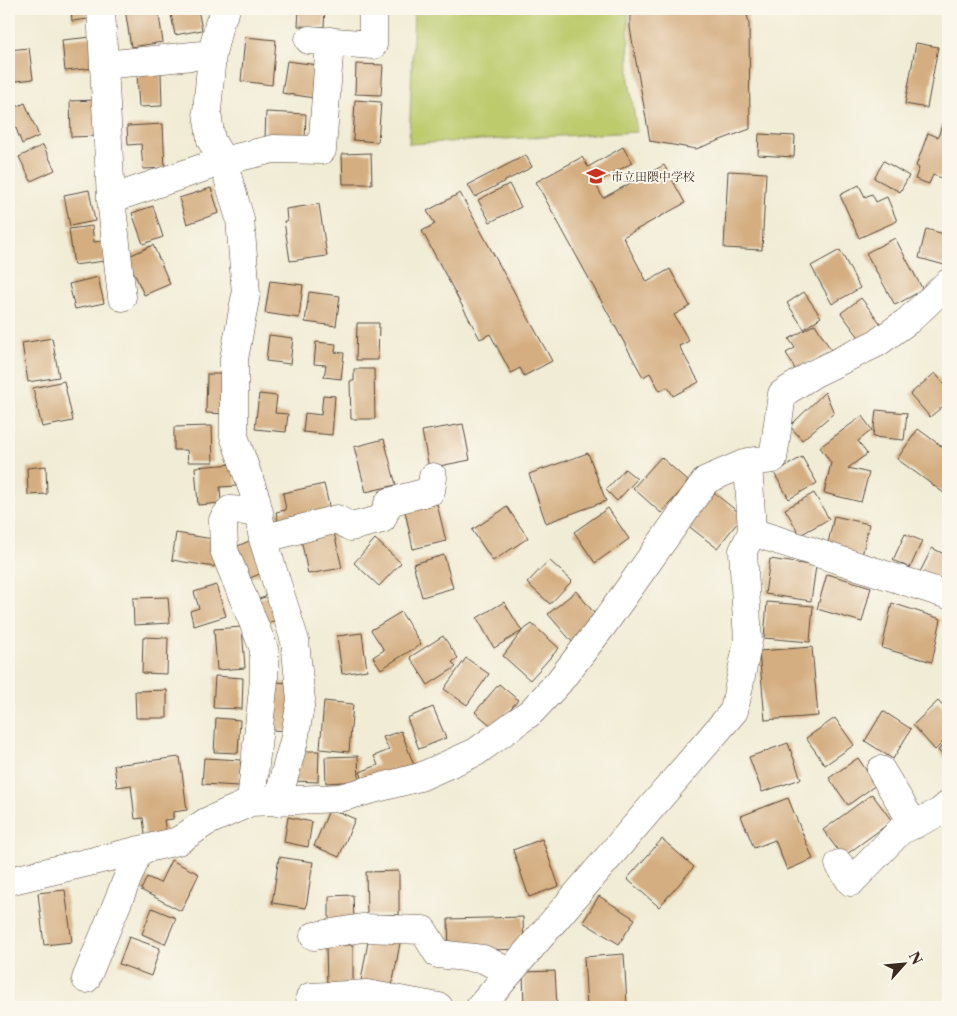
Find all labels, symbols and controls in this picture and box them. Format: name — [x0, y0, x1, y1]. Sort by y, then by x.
school or university icon: 市立田隈中学校 — [585, 165, 607, 187]
place label: 市立田隈中学校 — [611, 169, 695, 184]
north arrow — [880, 938, 930, 988]
text: N — [905, 949, 926, 968]

